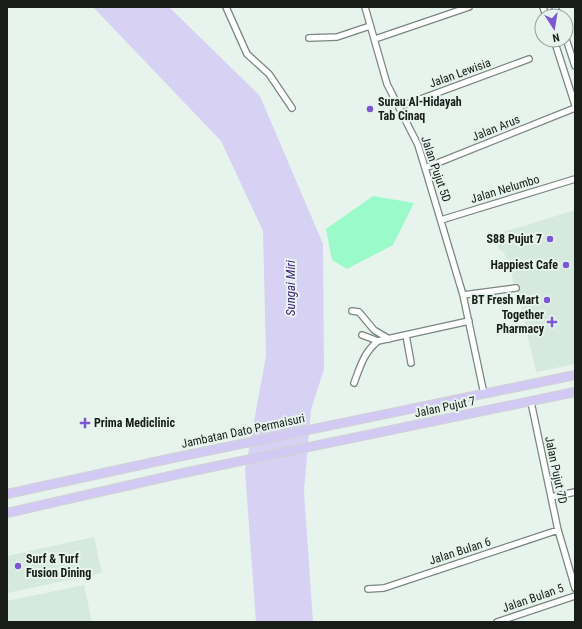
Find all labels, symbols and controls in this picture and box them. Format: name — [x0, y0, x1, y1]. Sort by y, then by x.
north arrow — [534, 8, 574, 48]
text: N — [551, 30, 561, 44]
street label: Jalan Lewisia — [427, 55, 493, 91]
place label: Surau Al-Hidayah Tab Cinaq — [378, 95, 462, 123]
marker: Surau Al-Hidayah Tab Cinaq — [365, 104, 375, 114]
street label: Jalan Arus — [470, 112, 522, 144]
street label: Jalan Pujut 5D — [418, 134, 454, 204]
street label: Jalan Nelumbo — [469, 172, 541, 206]
place label: S88 Pujut 7 — [487, 232, 542, 246]
marker: S88 Pujut 7 — [545, 234, 555, 244]
place label: Happiest Cafe — [490, 258, 558, 272]
water label: Sungai Miri — [283, 260, 298, 316]
marker: Happiest Cafe — [561, 260, 571, 270]
place label: BT Fresh Mart — [472, 293, 539, 307]
marker: BT Fresh Mart — [542, 295, 552, 305]
place label: Together Pharmacy — [496, 308, 545, 336]
marker: Together Pharmacy — [547, 317, 557, 327]
street label: Jalan Pujut 7 — [413, 394, 477, 420]
street label: Jambatan Dato Permaisuri — [180, 411, 306, 451]
place label: Prima Mediclinic — [94, 416, 175, 430]
marker: Prima Mediclinic — [79, 417, 91, 429]
street label: Jalan Pujut 7D — [542, 435, 570, 505]
street label: Jalan Bulan 6 — [427, 534, 493, 568]
place label: Surf & Turf Fusion Dining — [26, 552, 91, 580]
marker: Surf & Turf Fusion Dining — [13, 561, 23, 571]
street label: Jalan Bulan 5 — [500, 581, 566, 615]

